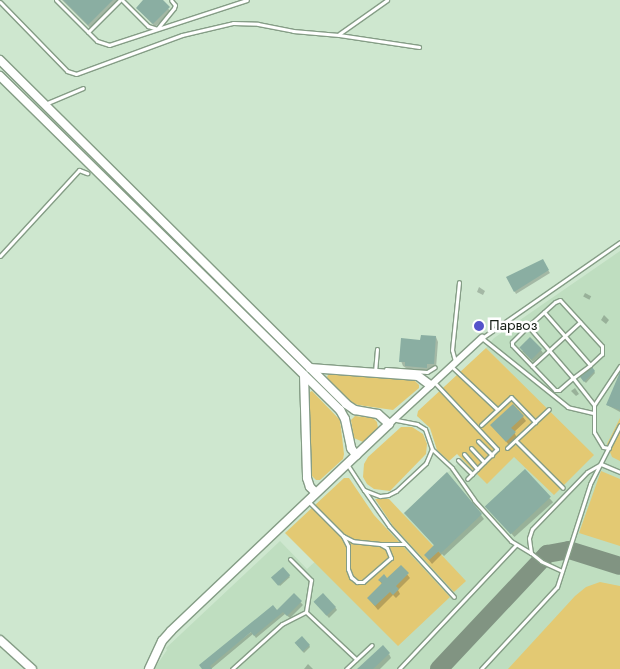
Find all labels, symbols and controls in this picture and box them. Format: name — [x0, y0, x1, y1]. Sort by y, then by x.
place label: Парвоз — [489, 317, 538, 335]
marker: Парвоз — [473, 320, 485, 332]

